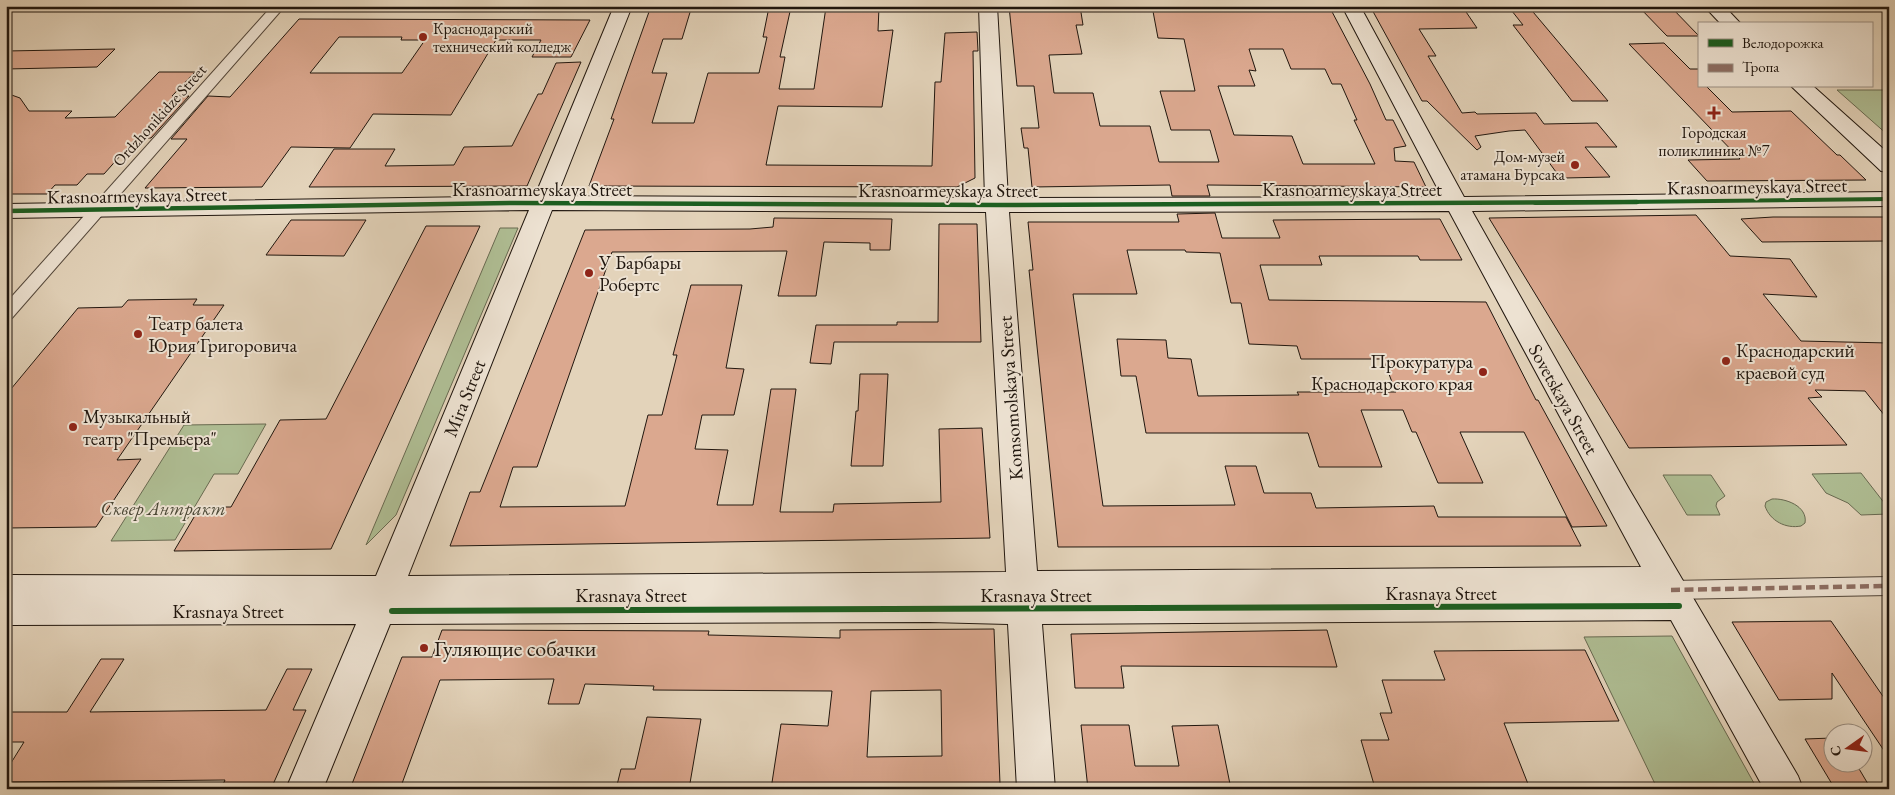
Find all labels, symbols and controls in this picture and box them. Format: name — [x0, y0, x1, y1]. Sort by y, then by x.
place label: Краснодарский технический колледж — [433, 18, 571, 57]
legend — [1698, 22, 1872, 88]
marker: Краснодарский технический колледж — [417, 31, 429, 43]
text: Велодорожка — [1742, 33, 1823, 52]
text: Тропа — [1742, 57, 1779, 76]
street label: Ordzhonikidze Street — [108, 60, 211, 171]
marker: Городская поликлиника №7 — [1707, 106, 1721, 120]
place label: Городская поликлиника №7 — [1659, 122, 1770, 161]
place label: Дом-музей атамана Бурсака — [1460, 146, 1566, 185]
marker: Дом-музей атамана Бурсака — [1569, 159, 1581, 171]
street label: Krasnoarmeyskaya Street — [1667, 172, 1847, 201]
street label: Krasnoarmeyskaya Street — [452, 177, 632, 202]
street label: Krasnoarmeyskaya Street — [1262, 177, 1442, 202]
street label: Krasnoarmeyskaya Street — [858, 178, 1038, 203]
street label: Krasnoarmeyskaya Street — [47, 181, 227, 210]
place label: У Барбары Робертс — [598, 250, 682, 297]
marker: У Барбары Робертс — [583, 267, 595, 279]
place label: Театр балета Юрия Григоровича — [148, 311, 298, 358]
street label: Komsomolskaya Street — [992, 315, 1029, 481]
marker: Театр балета Юрия Григоровича — [132, 328, 144, 340]
place label: Краснодарский краевой суд — [1736, 338, 1855, 385]
street label: Sovetskaya Street — [1523, 339, 1604, 459]
place label: Прокуратура Краснодарского края — [1311, 349, 1474, 396]
marker: Краснодарский краевой суд — [1720, 355, 1732, 367]
street label: Mira Street — [438, 356, 491, 441]
marker: Прокуратура Краснодарского края — [1477, 366, 1489, 378]
place label: Музыкальный театр "Премьера" — [83, 404, 217, 451]
marker: Музыкальный театр "Премьера" — [67, 421, 79, 433]
park label: Сквер Антракт — [100, 496, 226, 521]
street label: Krasnaya Street — [1385, 581, 1497, 606]
street label: Krasnaya Street — [575, 583, 687, 608]
street label: Krasnaya Street — [980, 583, 1092, 608]
street label: Krasnaya Street — [172, 599, 284, 624]
place label: Гуляющие собачки — [434, 634, 597, 663]
marker: Гуляющие собачки — [418, 642, 430, 654]
north arrow — [1822, 722, 1872, 772]
text: С — [1825, 744, 1845, 758]

